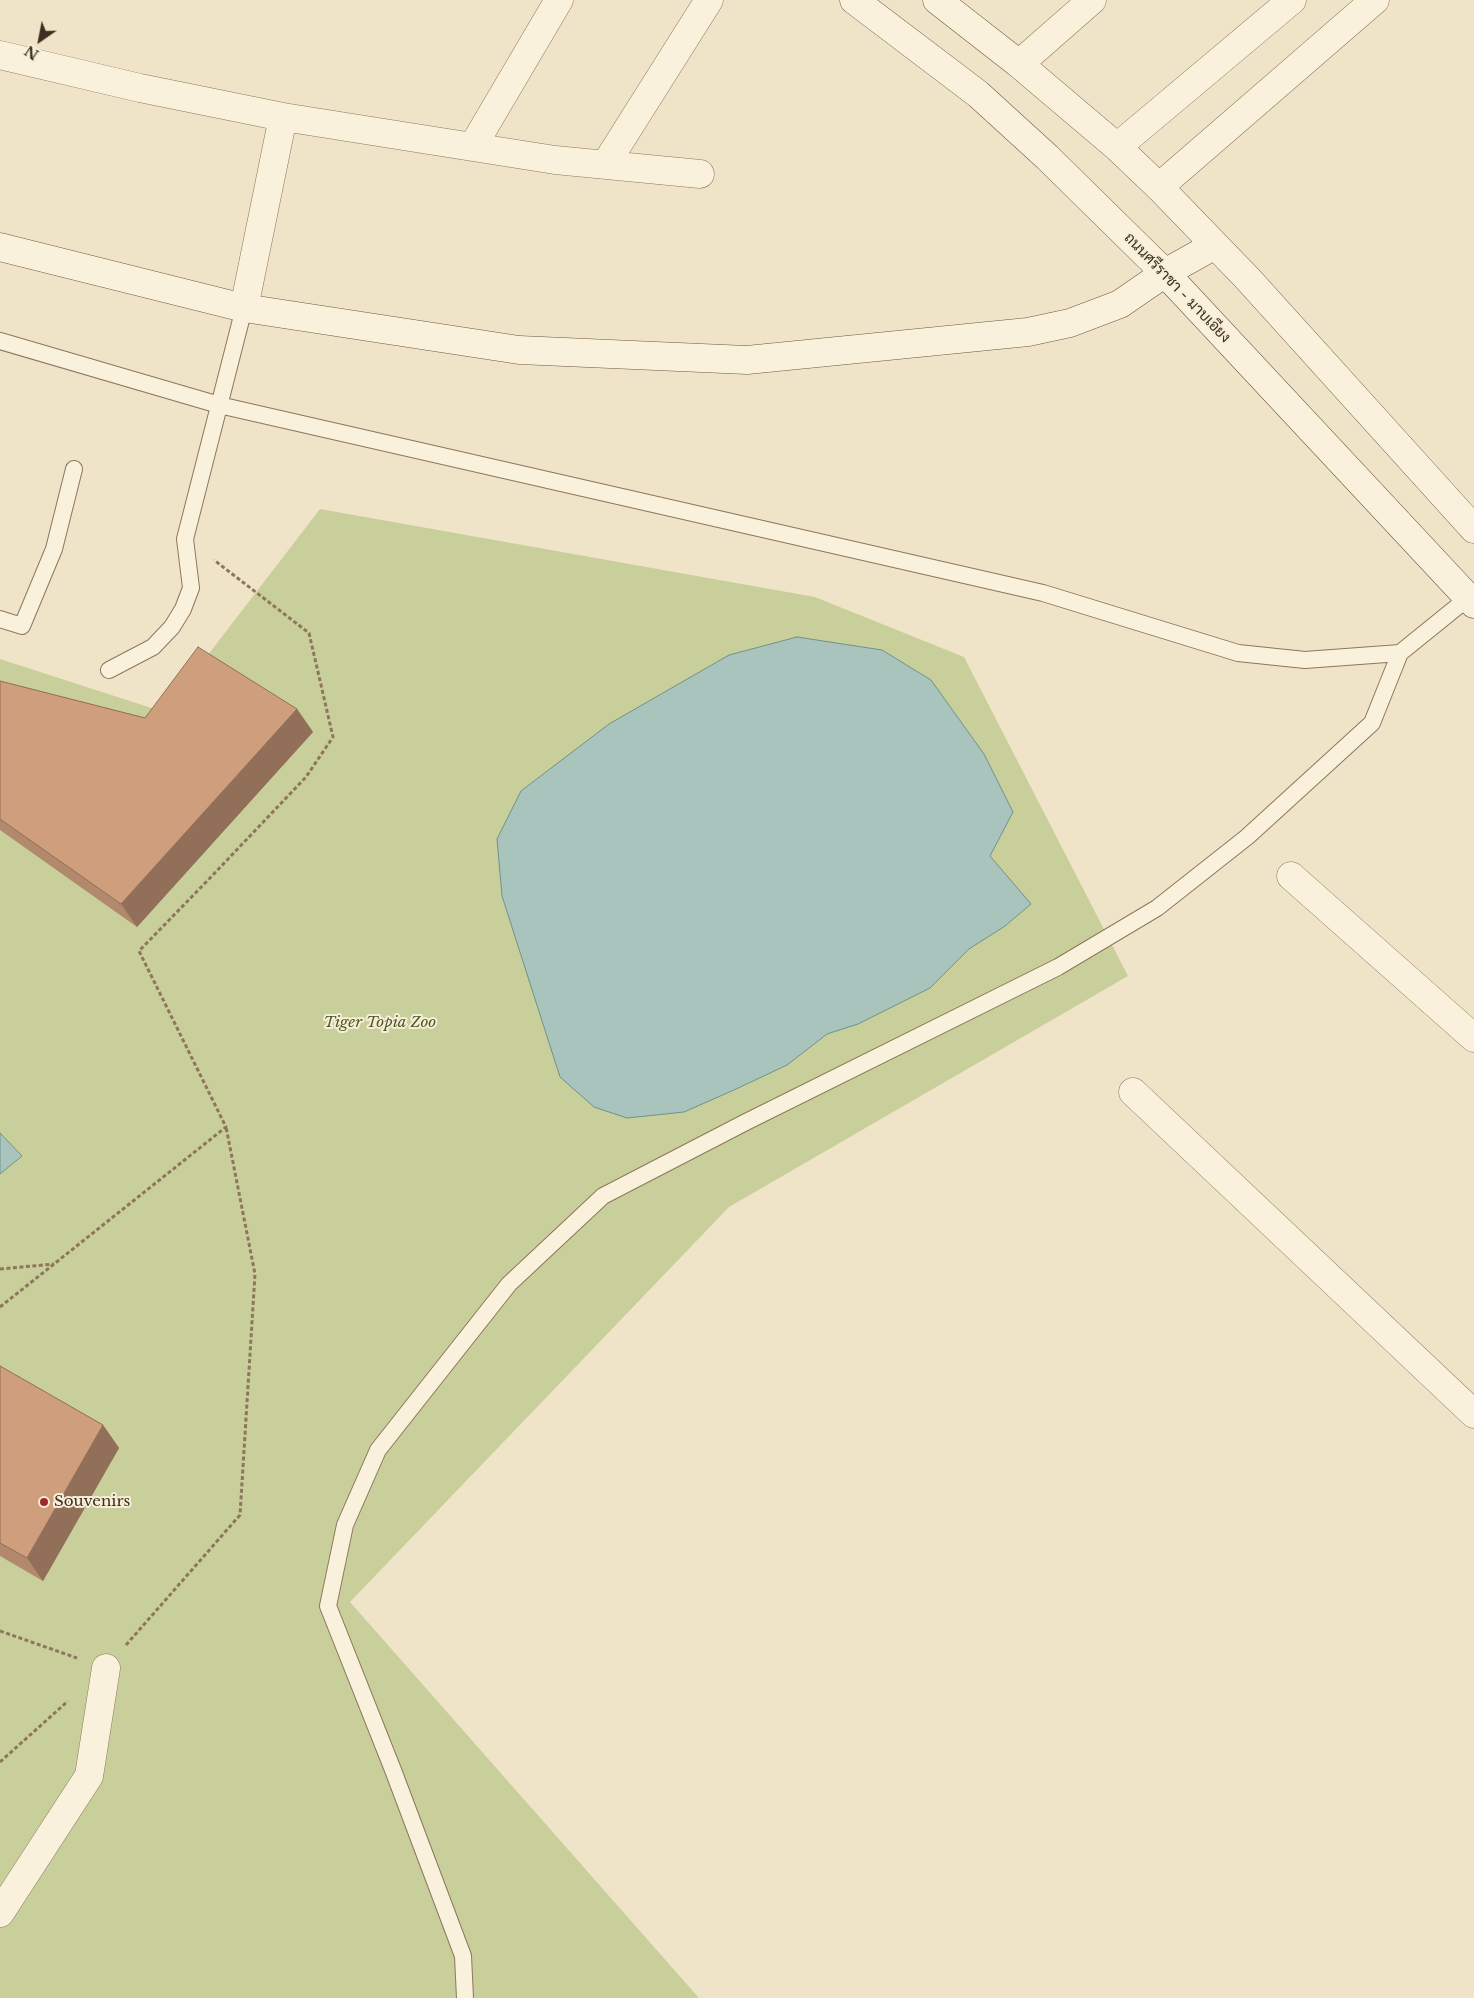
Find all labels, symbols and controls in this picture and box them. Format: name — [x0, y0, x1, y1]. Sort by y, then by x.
north arrow — [15, 15, 65, 65]
text: N — [21, 41, 42, 64]
street label: ถนนศรีราชา - มาบเอียง — [1120, 229, 1234, 347]
park label: Tiger Topia Zoo — [324, 1014, 436, 1032]
place label: Souvenirs — [54, 1493, 130, 1511]
marker: Souvenirs — [38, 1496, 50, 1508]

